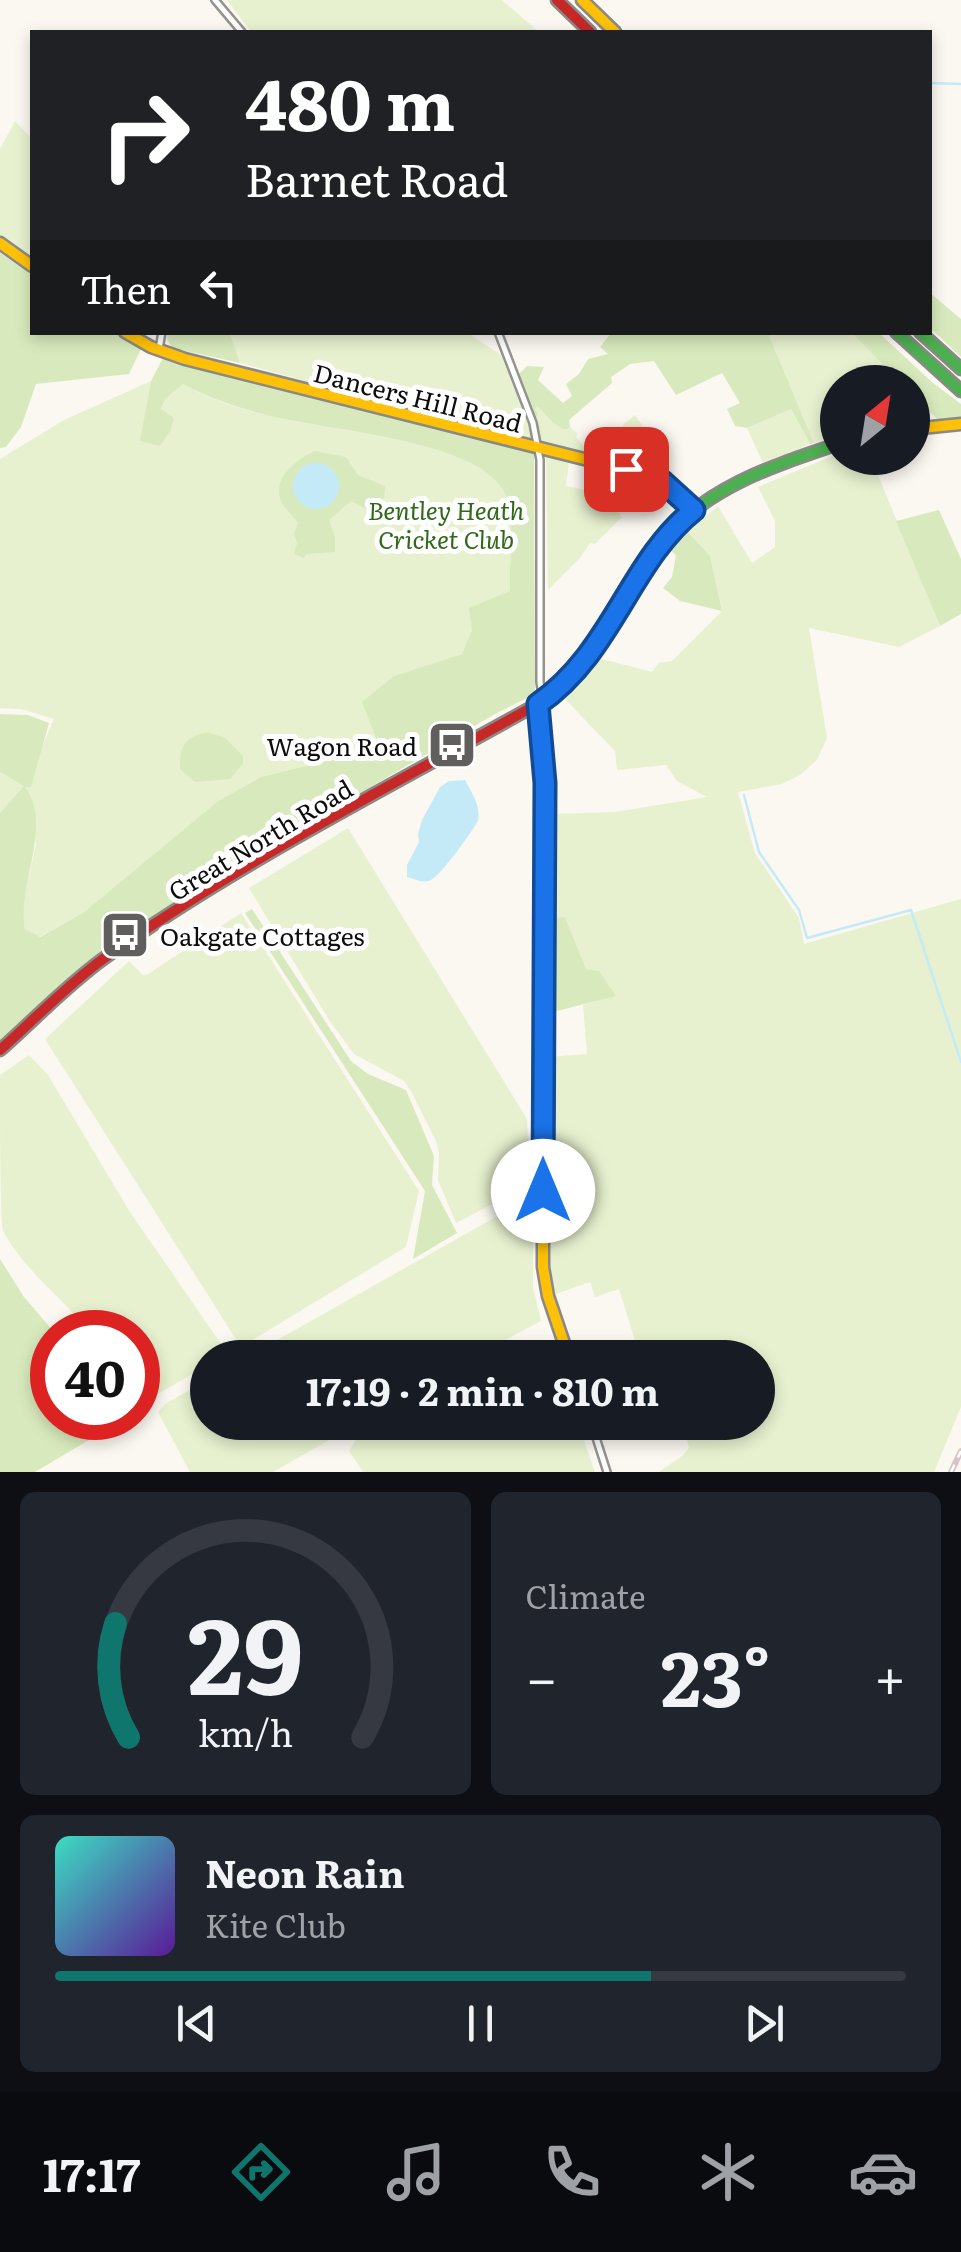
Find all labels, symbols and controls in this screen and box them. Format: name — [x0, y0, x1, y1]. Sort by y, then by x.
text: 480 m — [245, 49, 455, 153]
icon: right — [80, 70, 210, 200]
text: Barnet Road — [245, 144, 508, 211]
text: Then — [80, 259, 171, 316]
icon: left — [191, 260, 246, 315]
street label: Dancers Hill Road — [310, 353, 526, 441]
north arrow — [820, 365, 930, 475]
map controls — [820, 365, 930, 475]
pin — [584, 427, 669, 512]
icon: arrive — [599, 442, 654, 497]
park label: Bentley Heath Cricket Club — [368, 491, 525, 557]
bus stop icon: Wagon Road — [426, 719, 478, 771]
place label: Wagon Road — [267, 727, 417, 764]
street label: Great North Road — [161, 769, 359, 909]
bus stop icon: Oakgate Cottages — [99, 909, 151, 961]
place label: Oakgate Cottages — [160, 917, 365, 954]
position arrow — [491, 1139, 595, 1243]
speed limit sign: 40 — [30, 1310, 160, 1440]
text: 17:19 · 2 min · 810 m — [306, 1361, 659, 1418]
text: Climate — [526, 1571, 646, 1619]
text: 29 — [187, 1573, 303, 1727]
text: 23° — [661, 1619, 771, 1730]
text: − — [526, 1634, 558, 1716]
text: + — [874, 1634, 906, 1716]
text: km/h — [198, 1705, 293, 1758]
text: Neon Rain — [205, 1843, 405, 1900]
text: Kite Club — [205, 1900, 346, 1948]
icon: previous — [169, 1996, 224, 2051]
icon: pause — [453, 1996, 508, 2051]
icon: next — [737, 1996, 792, 2051]
icon: directions — [226, 2137, 296, 2207]
icon: music — [381, 2137, 451, 2207]
icon: phone — [537, 2137, 607, 2207]
icon: climate — [693, 2137, 763, 2207]
icon: car — [848, 2137, 918, 2207]
text: 17:17 — [43, 2139, 140, 2206]

